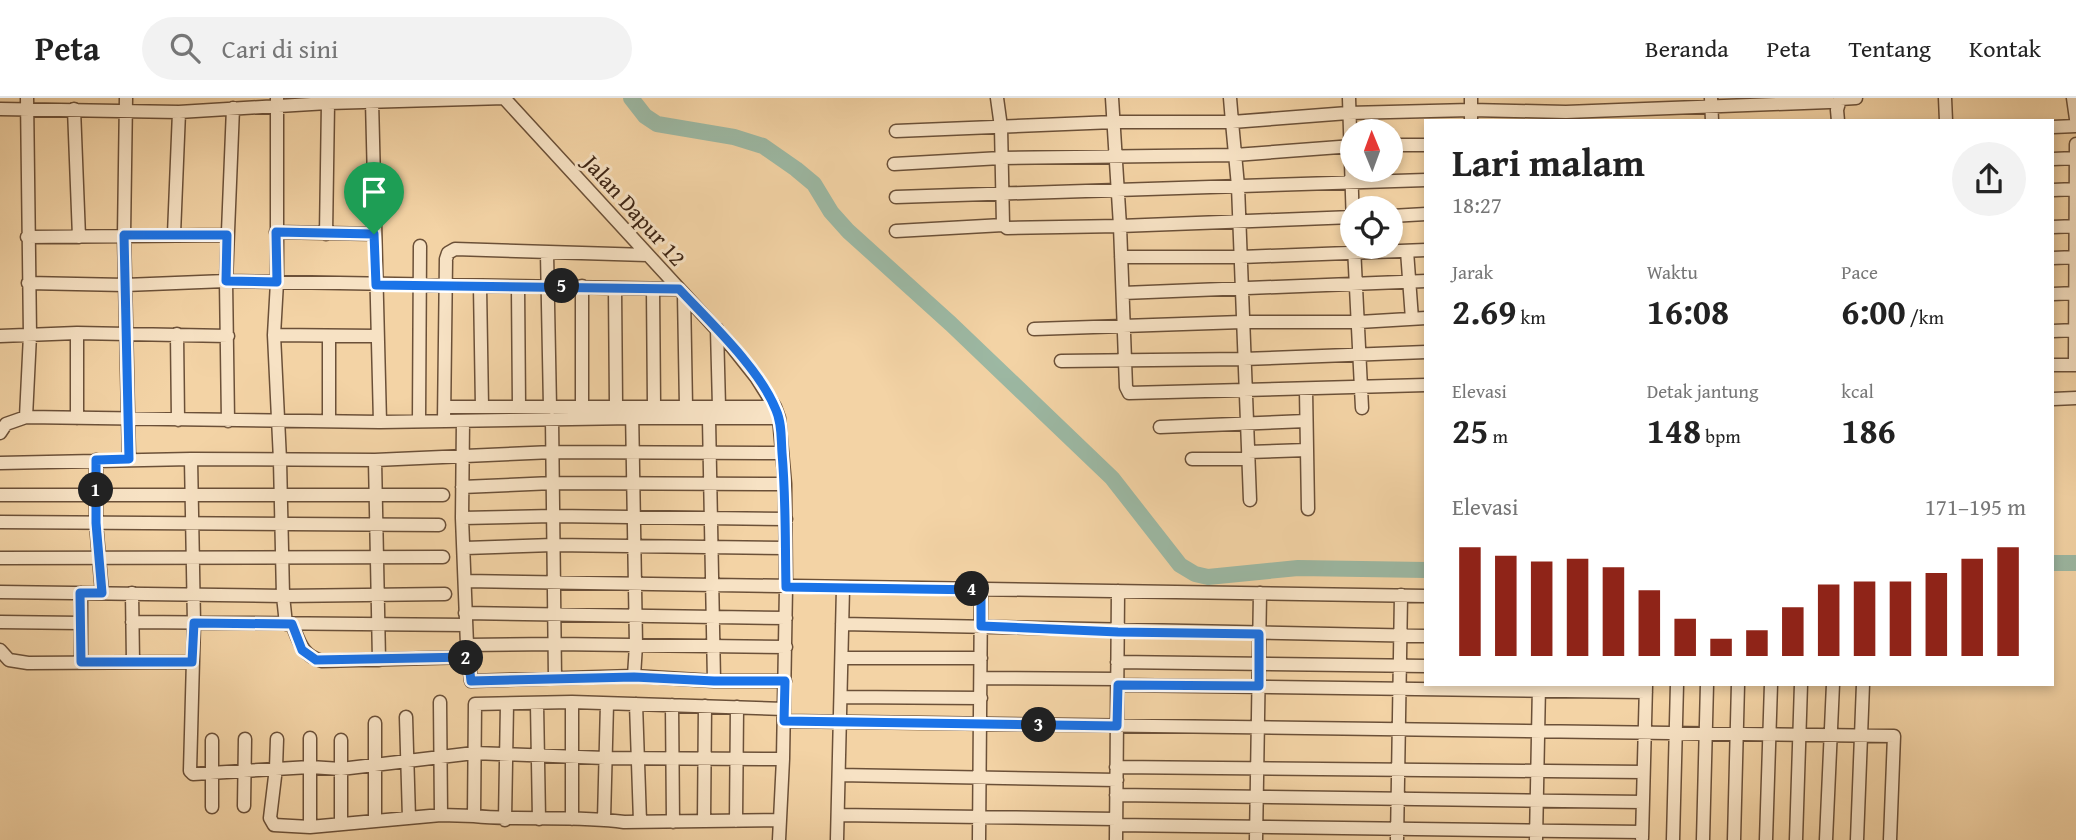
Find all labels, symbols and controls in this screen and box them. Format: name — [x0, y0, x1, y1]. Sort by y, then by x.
search box — [142, 17, 632, 80]
text: Peta — [35, 24, 100, 72]
icon: search — [166, 29, 204, 67]
text: Cari di sini — [222, 29, 338, 68]
text: Beranda — [1645, 31, 1729, 66]
text: Peta — [1767, 31, 1811, 66]
text: Tentang — [1849, 31, 1931, 66]
text: Kontak — [1969, 31, 2041, 66]
north arrow — [1340, 119, 1404, 182]
map controls — [1340, 119, 1403, 259]
text: Lari malam — [1452, 134, 1645, 190]
button: share — [1952, 142, 2026, 216]
street label: Jalan Dapur 12 — [574, 145, 694, 273]
pin — [344, 162, 404, 234]
icon: arrive — [355, 173, 393, 211]
text: 18:27 — [1452, 188, 1502, 221]
button: locate — [1340, 196, 1403, 259]
text: Jarak — [1452, 258, 1493, 286]
text: Waktu — [1647, 258, 1698, 286]
text: Pace — [1841, 258, 1878, 286]
pin: 5 — [544, 268, 580, 304]
text: 5 — [557, 271, 566, 299]
text: 2.69 — [1452, 286, 1516, 337]
text: 16:08 — [1647, 286, 1729, 337]
text: 6:00 — [1841, 286, 1906, 337]
text: km — [1516, 303, 1546, 331]
text: /km — [1906, 303, 1944, 331]
text: Elevasi — [1452, 377, 1507, 405]
text: Detak jantung — [1647, 377, 1759, 405]
text: kcal — [1841, 377, 1874, 405]
text: 25 — [1452, 405, 1488, 456]
text: 148 — [1647, 405, 1701, 456]
text: 186 — [1841, 405, 1896, 456]
text: m — [1488, 422, 1508, 450]
text: bpm — [1701, 422, 1741, 450]
pin: 1 — [78, 472, 114, 508]
text: 1 — [91, 475, 100, 503]
text: Elevasi — [1452, 490, 1518, 523]
text: 171–195 m — [1925, 490, 2026, 523]
pin: 4 — [954, 572, 990, 606]
text: 4 — [967, 574, 976, 602]
pin: 2 — [448, 640, 484, 676]
text: 2 — [461, 643, 470, 671]
pin: 3 — [1021, 708, 1056, 742]
text: 3 — [1034, 710, 1043, 738]

